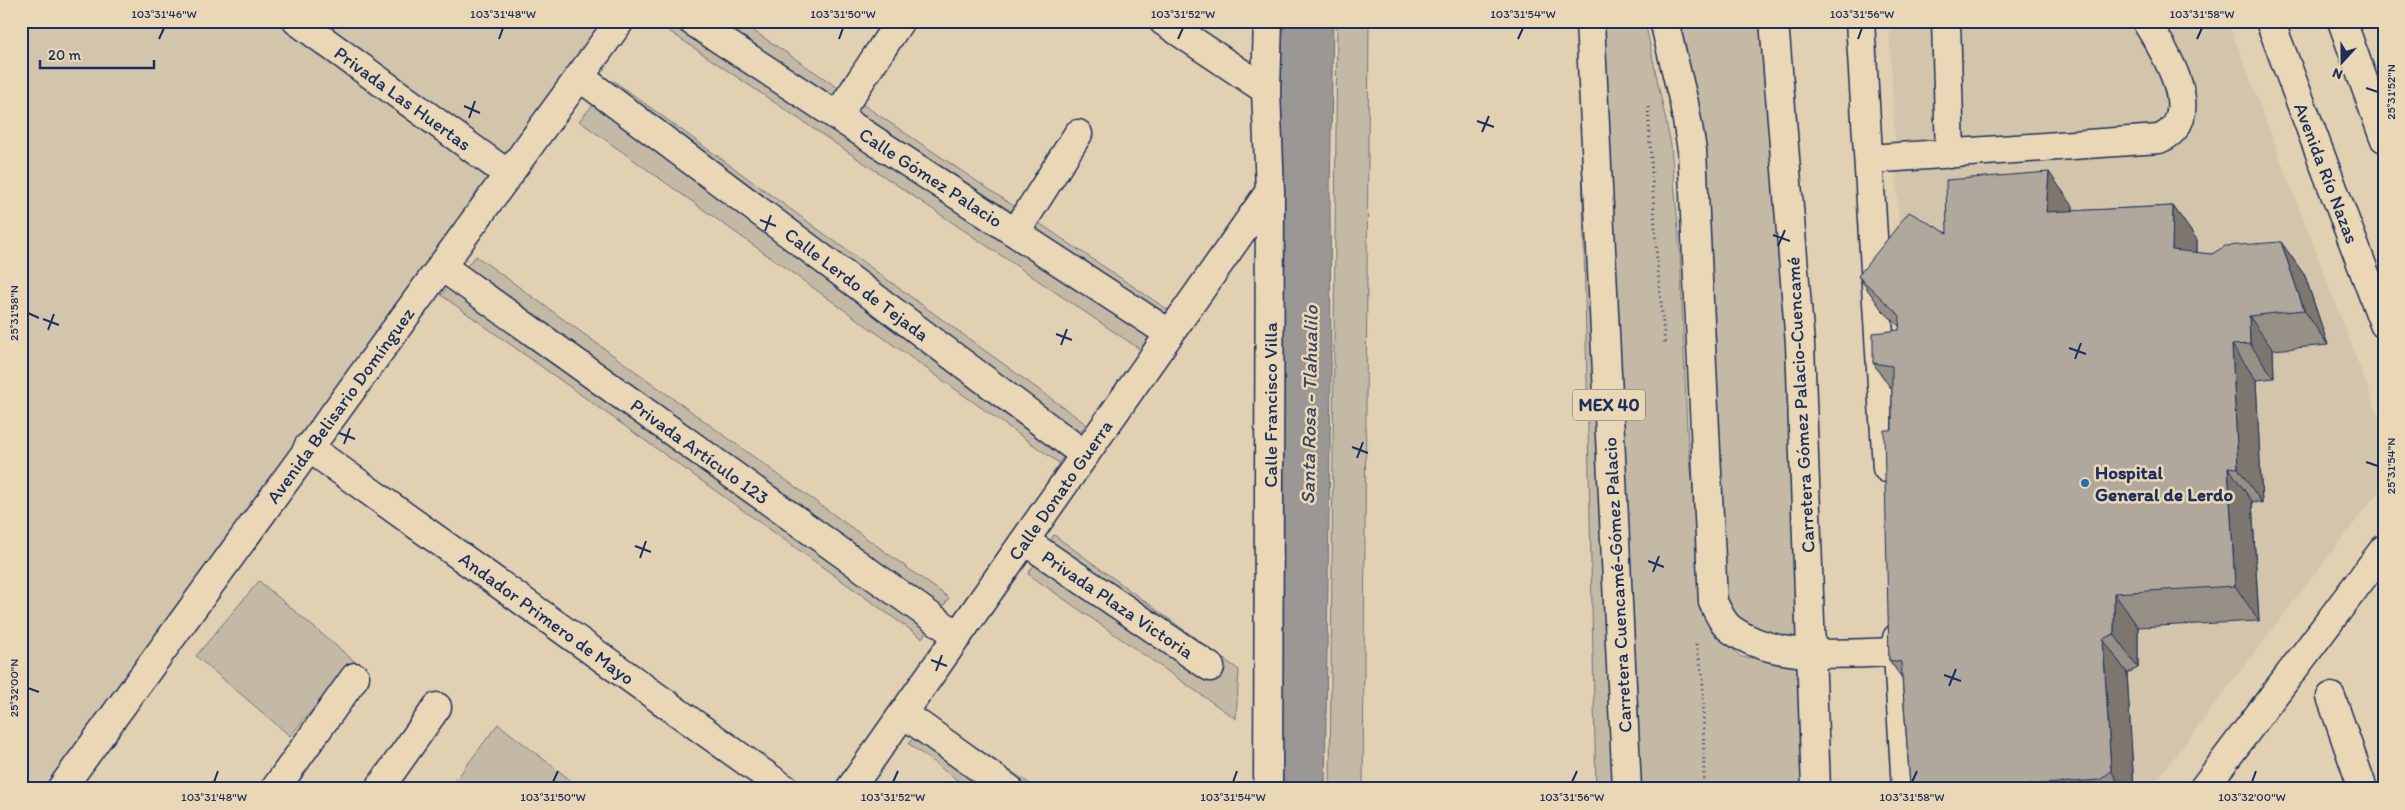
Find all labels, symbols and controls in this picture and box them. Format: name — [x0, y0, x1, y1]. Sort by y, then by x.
text: 103°31'46"W — [131, 7, 197, 21]
text: 103°31'48"W — [470, 7, 536, 21]
text: 103°31'50"W — [810, 7, 876, 21]
text: 103°31'52"W — [1151, 7, 1215, 21]
text: 103°31'54"W — [1490, 7, 1556, 21]
text: 103°31'56"W — [1830, 7, 1894, 21]
text: 103°31'58"W — [2170, 7, 2234, 21]
scale bar — [40, 38, 154, 70]
north arrow — [2318, 38, 2368, 88]
street label: Privada Las Huertas — [330, 41, 476, 156]
text: 20 m — [48, 46, 82, 64]
text: N — [2330, 64, 2345, 83]
text: 25°31'52"N — [2384, 64, 2398, 120]
street label: Avenida Río Nazas — [2289, 100, 2364, 247]
street label: Calle Gómez Palacio — [855, 122, 1007, 232]
street label: Calle Lerdo de Tejada — [780, 223, 933, 346]
street label: Carretera Gómez Palacio-Cuencamé — [1781, 256, 1820, 554]
text: 25°31'58"N — [7, 285, 21, 341]
street label: Avenida Belisario Domínguez — [262, 303, 419, 508]
water label: Santa Rosa - Tlahualilo — [1295, 305, 1323, 505]
street label: Calle Francisco Villa — [1259, 322, 1282, 488]
road number: MEX 40 — [1573, 390, 1645, 420]
street label: Privada Artículo 123 — [626, 393, 773, 509]
street label: Calle Donato Guerra — [1003, 416, 1118, 565]
street label: Carretera Cuencamé-Gómez Palacio — [1598, 437, 1637, 733]
text: 25°31'54"N — [2384, 438, 2398, 494]
place label: Hospital General de Lerdo — [2095, 461, 2233, 506]
marker: Hospital General de Lerdo — [2079, 477, 2091, 489]
street label: Privada Plaza Victoria — [1038, 545, 1198, 664]
street label: Andador Primero de Mayo — [455, 547, 639, 690]
text: 25°32'00"N — [7, 659, 21, 717]
text: 103°31'48"W — [181, 790, 247, 804]
text: 103°31'50"W — [520, 790, 586, 804]
text: 103°31'52"W — [861, 790, 925, 804]
text: 103°31'54"W — [1200, 790, 1266, 804]
text: 103°31'56"W — [1540, 790, 1604, 804]
text: 103°31'58"W — [1880, 790, 1944, 804]
text: 103°32'00"W — [2218, 790, 2286, 804]

